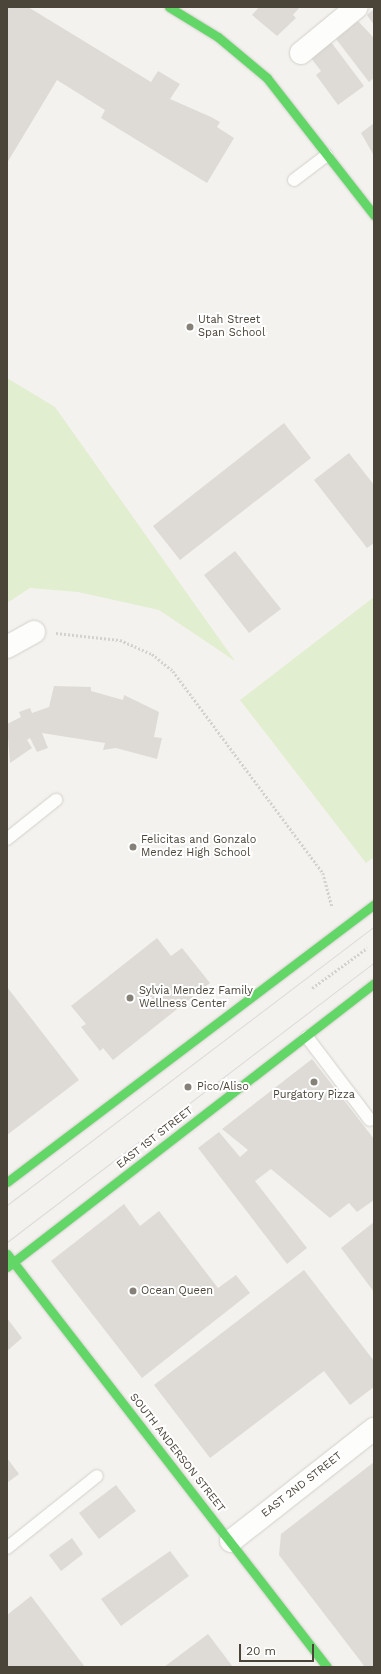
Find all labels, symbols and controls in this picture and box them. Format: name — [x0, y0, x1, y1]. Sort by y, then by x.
place label: Utah Street Span School — [198, 314, 265, 340]
marker: Utah Street Span School — [185, 322, 195, 332]
place label: Felicitas and Gonzalo Mendez High School — [141, 834, 256, 860]
marker: Felicitas and Gonzalo Mendez High School — [128, 842, 138, 852]
place label: Sylvia Mendez Family Wellness Center — [139, 985, 253, 1011]
marker: Sylvia Mendez Family Wellness Center — [124, 992, 136, 1004]
marker: Purgatory Pizza — [309, 1077, 319, 1087]
place label: Pico/Aliso — [197, 1080, 249, 1094]
marker: Pico/Aliso — [182, 1081, 194, 1093]
place label: Purgatory Pizza — [273, 1088, 355, 1102]
street label: EAST 1ST STREET — [114, 1104, 196, 1172]
place label: Ocean Queen — [141, 1284, 213, 1298]
marker: Ocean Queen — [128, 1286, 138, 1296]
street label: SOUTH ANDERSON STREET — [126, 1391, 228, 1515]
street label: EAST 2ND STREET — [259, 1449, 345, 1521]
scale bar — [241, 1636, 316, 1662]
text: 20 m — [246, 1644, 276, 1658]

